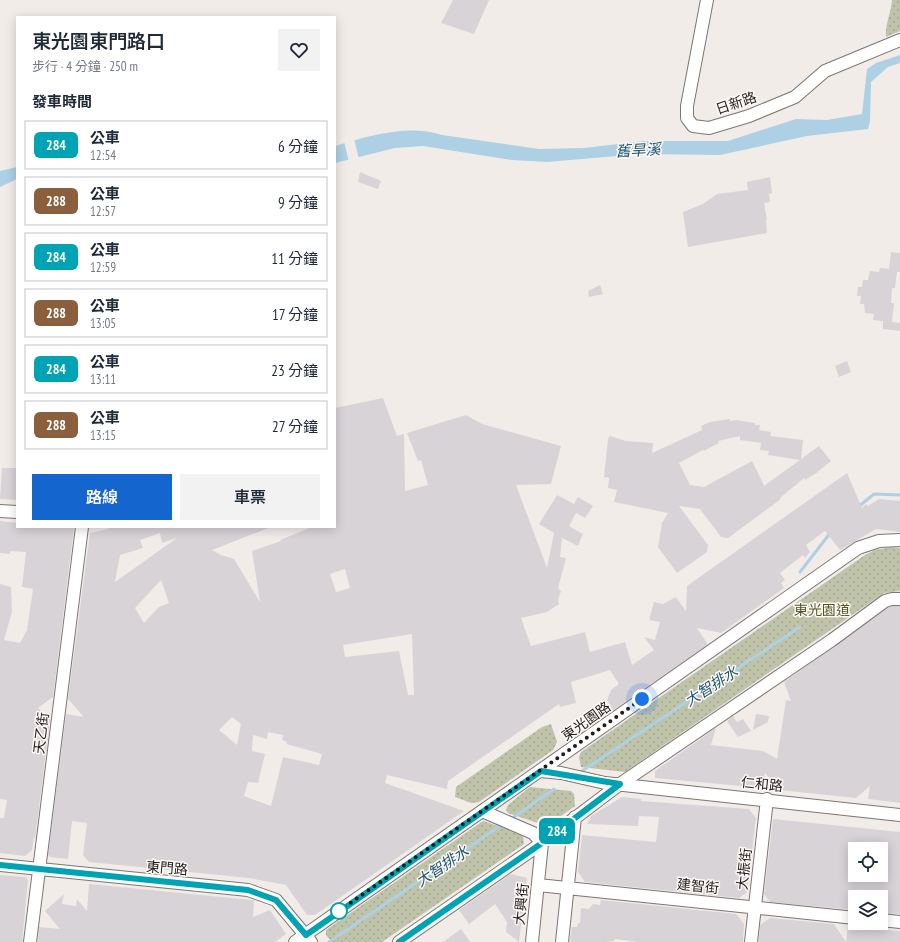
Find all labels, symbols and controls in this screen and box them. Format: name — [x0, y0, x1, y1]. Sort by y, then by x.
text: 東光園東門路口 — [32, 29, 165, 53]
button: heart — [278, 29, 320, 71]
text: 步行 · 4 分鐘 · 250 m — [32, 58, 138, 75]
street label: 日新路 — [713, 88, 759, 118]
text: 發車時間 — [32, 92, 92, 111]
text: 公車 — [90, 128, 120, 147]
text: 284 — [46, 136, 66, 154]
text: 6 分鐘 — [278, 137, 318, 156]
water label: 舊旱溪 — [615, 139, 663, 161]
text: 12:54 — [90, 147, 116, 164]
text: 公車 — [90, 184, 120, 203]
text: 288 — [46, 192, 66, 210]
text: 9 分鐘 — [278, 193, 318, 212]
text: 12:57 — [90, 203, 116, 220]
text: 公車 — [90, 240, 120, 259]
text: 284 — [46, 248, 66, 266]
text: 11 分鐘 — [271, 249, 318, 268]
text: 12:59 — [90, 259, 116, 276]
text: 公車 — [90, 296, 120, 315]
text: 288 — [46, 304, 66, 322]
text: 17 分鐘 — [272, 305, 318, 324]
text: 13:05 — [90, 315, 116, 332]
text: 公車 — [90, 352, 120, 371]
text: 284 — [46, 360, 66, 378]
text: 23 分鐘 — [271, 361, 318, 380]
text: 13:11 — [90, 371, 116, 388]
text: 公車 — [90, 408, 120, 427]
text: 288 — [46, 416, 66, 434]
text: 27 分鐘 — [272, 417, 318, 436]
text: 13:15 — [90, 427, 116, 444]
button: 路線 — [32, 474, 172, 520]
button: 車票 — [180, 474, 320, 520]
park label: 東光園道 — [794, 601, 850, 619]
water label: 大智排水 — [681, 661, 742, 710]
your location — [632, 689, 652, 709]
street label: 東光園路 — [558, 698, 614, 744]
street label: 天乙街 — [30, 711, 52, 755]
street label: 仁和路 — [740, 773, 784, 795]
line badge: 284 — [534, 818, 580, 844]
text: 284 — [547, 822, 567, 840]
water label: 大智排水 — [412, 841, 473, 891]
map controls — [848, 842, 888, 930]
button: locate — [848, 842, 888, 882]
street label: 大振街 — [733, 847, 755, 891]
street label: 東門路 — [145, 857, 189, 879]
street label: 建智街 — [676, 875, 720, 897]
street label: 大興街 — [510, 882, 532, 926]
button: layers — [848, 890, 888, 930]
unlabelled marker — [330, 902, 348, 920]

